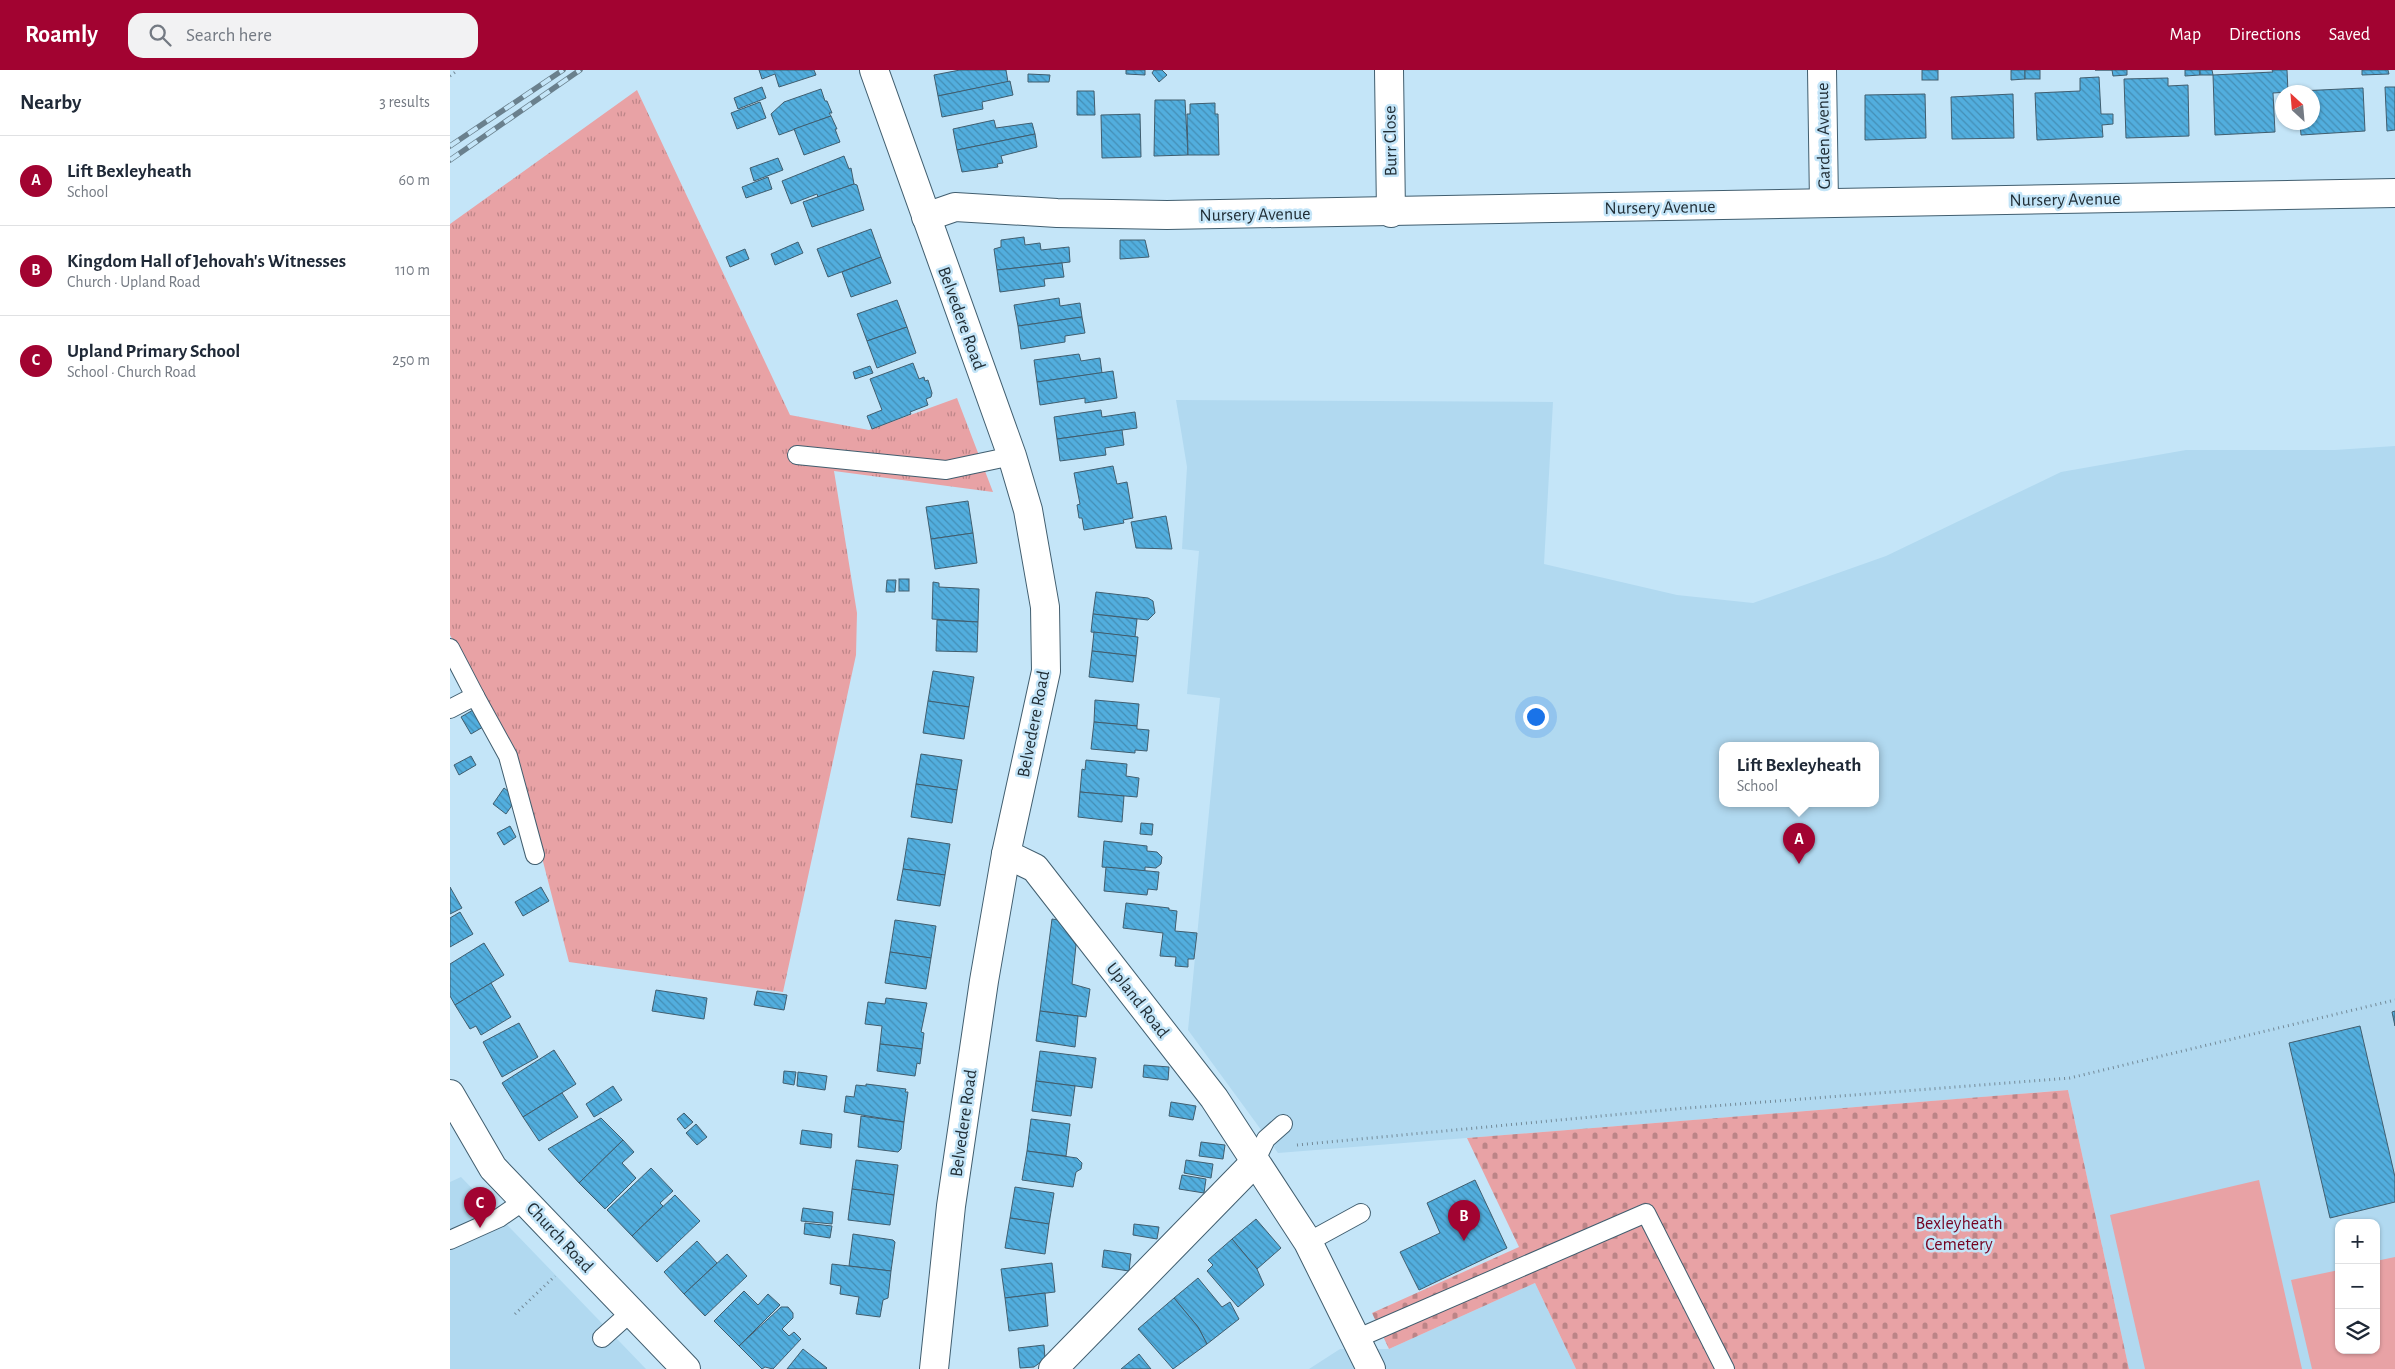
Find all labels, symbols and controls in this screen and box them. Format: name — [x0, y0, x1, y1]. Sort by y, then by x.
search box — [128, 13, 478, 58]
icon: search — [146, 21, 174, 49]
text: Roamly — [25, 23, 98, 47]
text: Search here — [186, 26, 272, 45]
text: Map — [2170, 26, 2201, 44]
text: Directions — [2229, 26, 2301, 44]
text: Saved — [2329, 26, 2370, 44]
street label: Garden Avenue — [1814, 82, 1834, 190]
north arrow — [2275, 85, 2320, 130]
text: Nearby — [20, 92, 81, 113]
text: 3 results — [379, 94, 430, 110]
street label: Burr Close — [1381, 105, 1401, 177]
text: Lift Bexleyheath — [67, 162, 192, 181]
text: A — [31, 172, 41, 188]
text: 60 m — [399, 172, 430, 188]
text: School — [67, 184, 108, 200]
street label: Nursery Avenue — [2009, 190, 2121, 210]
street label: Nursery Avenue — [1604, 198, 1716, 218]
street label: Nursery Avenue — [1199, 205, 1311, 225]
text: Kingdom Hall of Jehovah's Witnesses — [67, 252, 346, 271]
text: B — [31, 262, 41, 278]
text: 110 m — [395, 262, 430, 278]
street label: Belvedere Road — [934, 264, 988, 372]
text: Church · Upland Road — [67, 274, 200, 290]
text: Upland Primary School — [67, 342, 240, 361]
text: C — [32, 352, 40, 368]
text: 250 m — [392, 352, 430, 368]
text: School · Church Road — [67, 364, 196, 380]
street label: Belvedere Road — [1015, 669, 1053, 779]
your location — [1523, 704, 1549, 730]
popup — [1719, 742, 1879, 807]
text: Lift Bexleyheath — [1737, 756, 1861, 775]
text: School — [1737, 778, 1778, 794]
pin: A — [1783, 823, 1815, 864]
street label: Upland Road — [1102, 960, 1172, 1042]
street label: Belvedere Road — [948, 1068, 980, 1178]
pin: C — [464, 1187, 496, 1228]
street label: Church Road — [522, 1199, 596, 1276]
pin: B — [1448, 1200, 1480, 1241]
park label: Bexleyheath Cemetery — [1915, 1215, 2003, 1254]
map controls — [2335, 1219, 2380, 1354]
button: + — [2335, 1219, 2380, 1264]
button: − — [2335, 1264, 2380, 1309]
button: layers — [2335, 1309, 2380, 1354]

